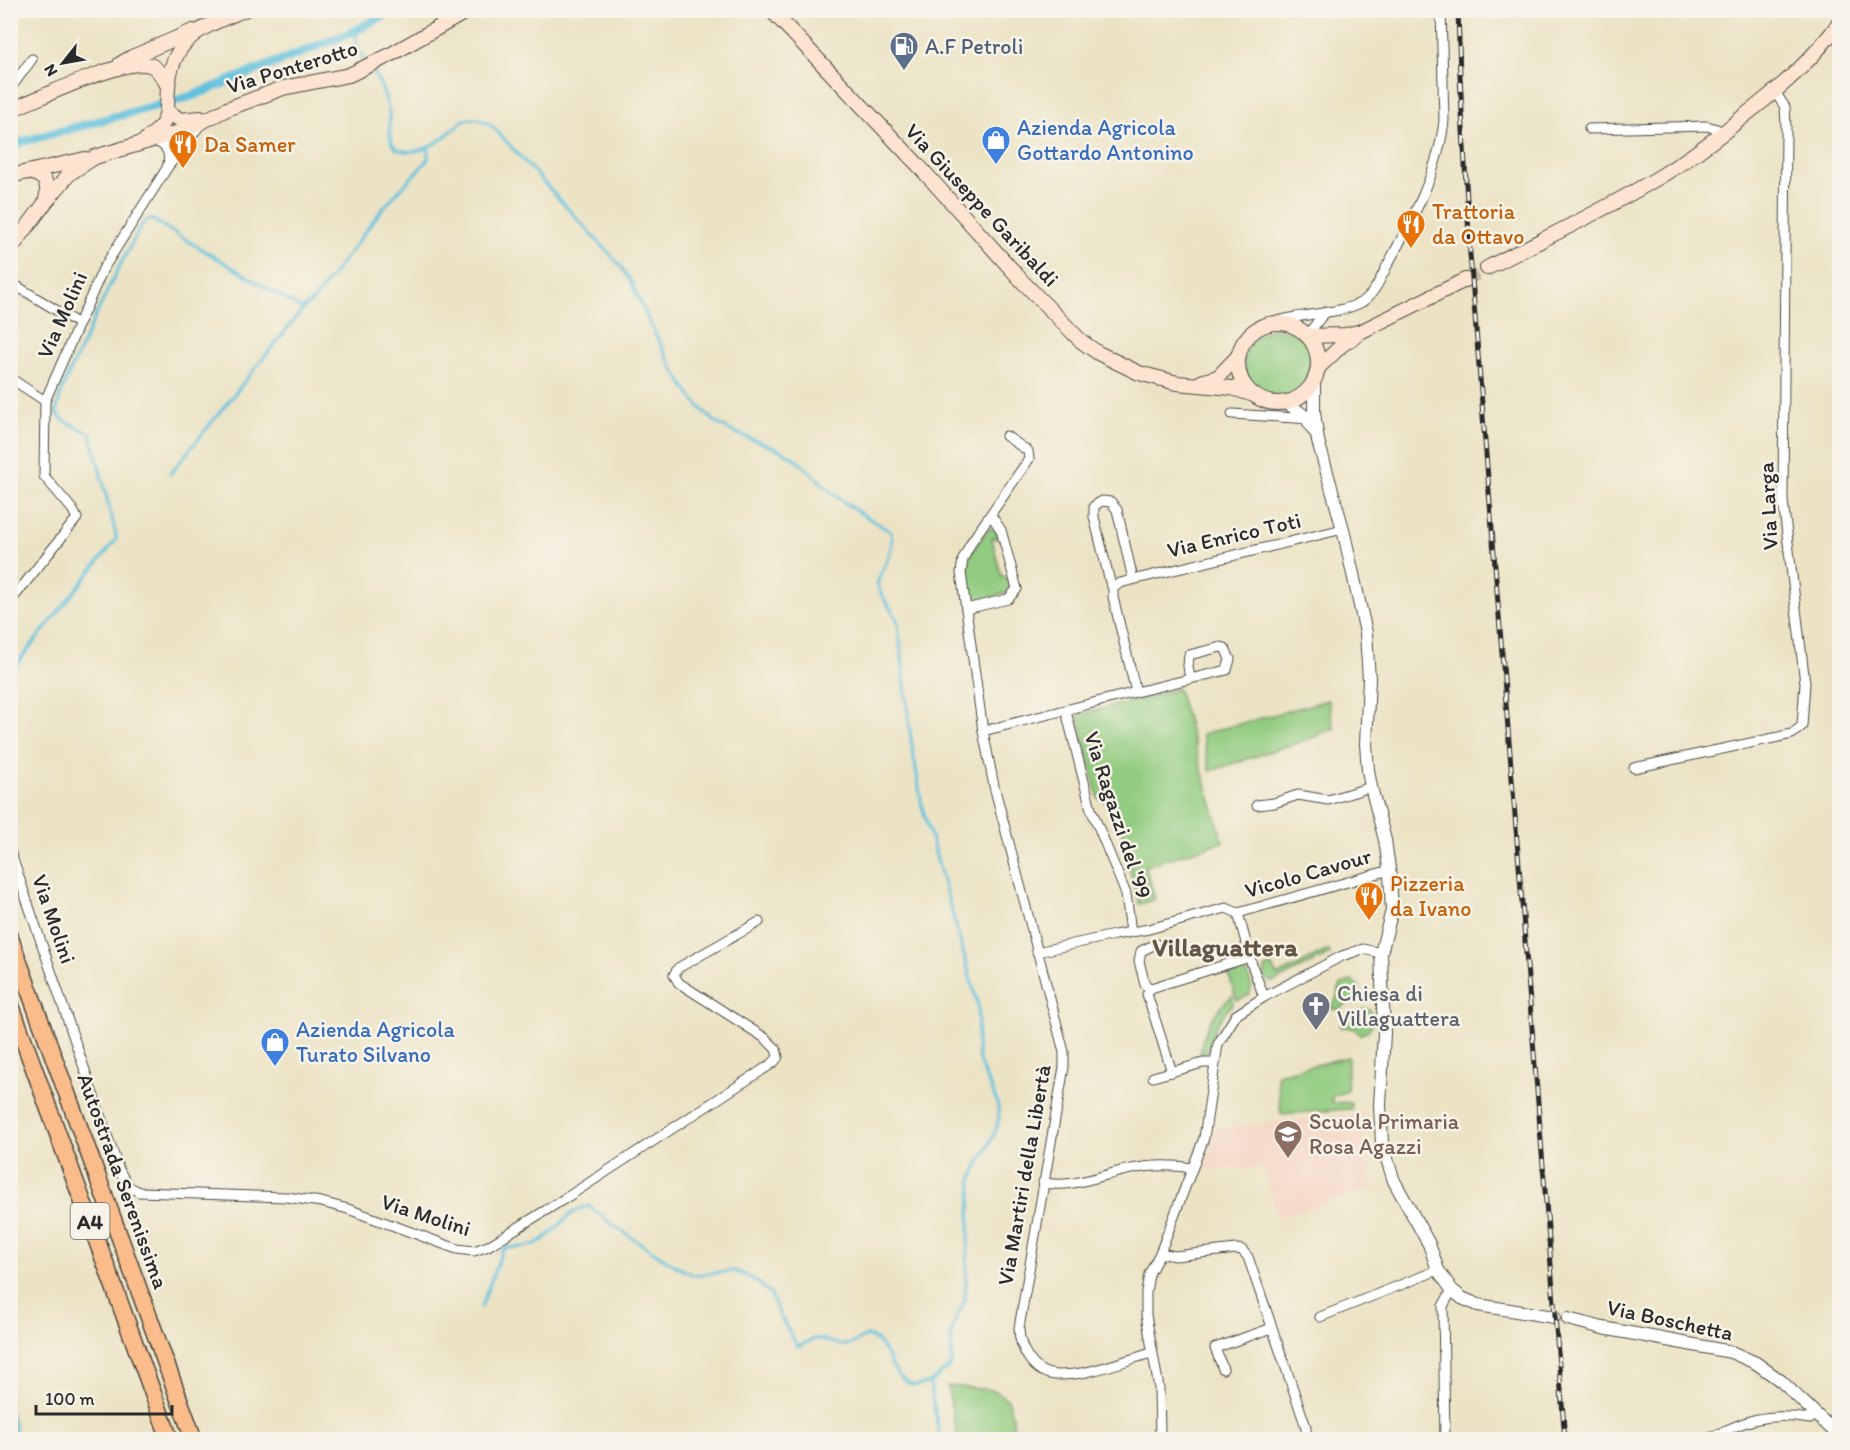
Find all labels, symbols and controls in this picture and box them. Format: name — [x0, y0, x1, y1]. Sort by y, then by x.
fuel station icon: A.F Petroli — [888, 30, 920, 72]
north arrow — [33, 33, 93, 93]
place label: A.F Petroli — [925, 33, 1023, 60]
street label: Via Ponterotto — [223, 34, 361, 100]
text: N — [40, 61, 61, 80]
place label: Azienda Agricola Gottardo Antonino — [1017, 114, 1194, 166]
street label: Via Giuseppe Garibaldi — [899, 118, 1065, 292]
shop icon: Azienda Agricola Gottardo Antonino — [980, 124, 1012, 166]
restaurant icon: Da Samer — [167, 128, 199, 170]
place label: Da Samer — [204, 131, 296, 158]
place label: Trattoria da Ottavo — [1432, 198, 1524, 250]
restaurant icon: Trattoria da Ottavo — [1395, 208, 1427, 250]
street label: Via Molini — [31, 267, 93, 363]
street label: Via Larga — [1752, 461, 1784, 551]
street label: Via Enrico Toti — [1164, 506, 1304, 564]
street label: Via Ragazzi del '99 — [1078, 728, 1158, 902]
street label: Vicolo Cavour — [1242, 842, 1375, 904]
place label: Pizzeria da Ivano — [1390, 870, 1471, 922]
street label: Via Molini — [26, 871, 82, 967]
restaurant icon: Pizzeria da Ivano — [1353, 880, 1385, 922]
district label: Villaguattera — [1152, 931, 1298, 963]
place label: Chiesa di Villaguattera — [1337, 980, 1461, 1032]
church icon: Chiesa di Villaguattera — [1300, 990, 1332, 1032]
place label: Azienda Agricola Turato Silvano — [296, 1016, 455, 1068]
shop icon: Azienda Agricola Turato Silvano — [259, 1026, 291, 1068]
street label: Via Martiri della Libertà — [991, 1062, 1057, 1288]
street label: Autostrada Serenissima — [71, 1070, 175, 1293]
place label: Scuola Primaria Rosa Agazzi — [1309, 1108, 1460, 1160]
school or university icon: Scuola Primaria Rosa Agazzi — [1272, 1118, 1304, 1160]
street label: Via Molini — [378, 1188, 474, 1242]
road number: A4 — [70, 1203, 110, 1239]
street label: Via Boschetta — [1605, 1293, 1736, 1347]
scale bar — [36, 1378, 172, 1416]
text: 100 m — [45, 1388, 95, 1410]

